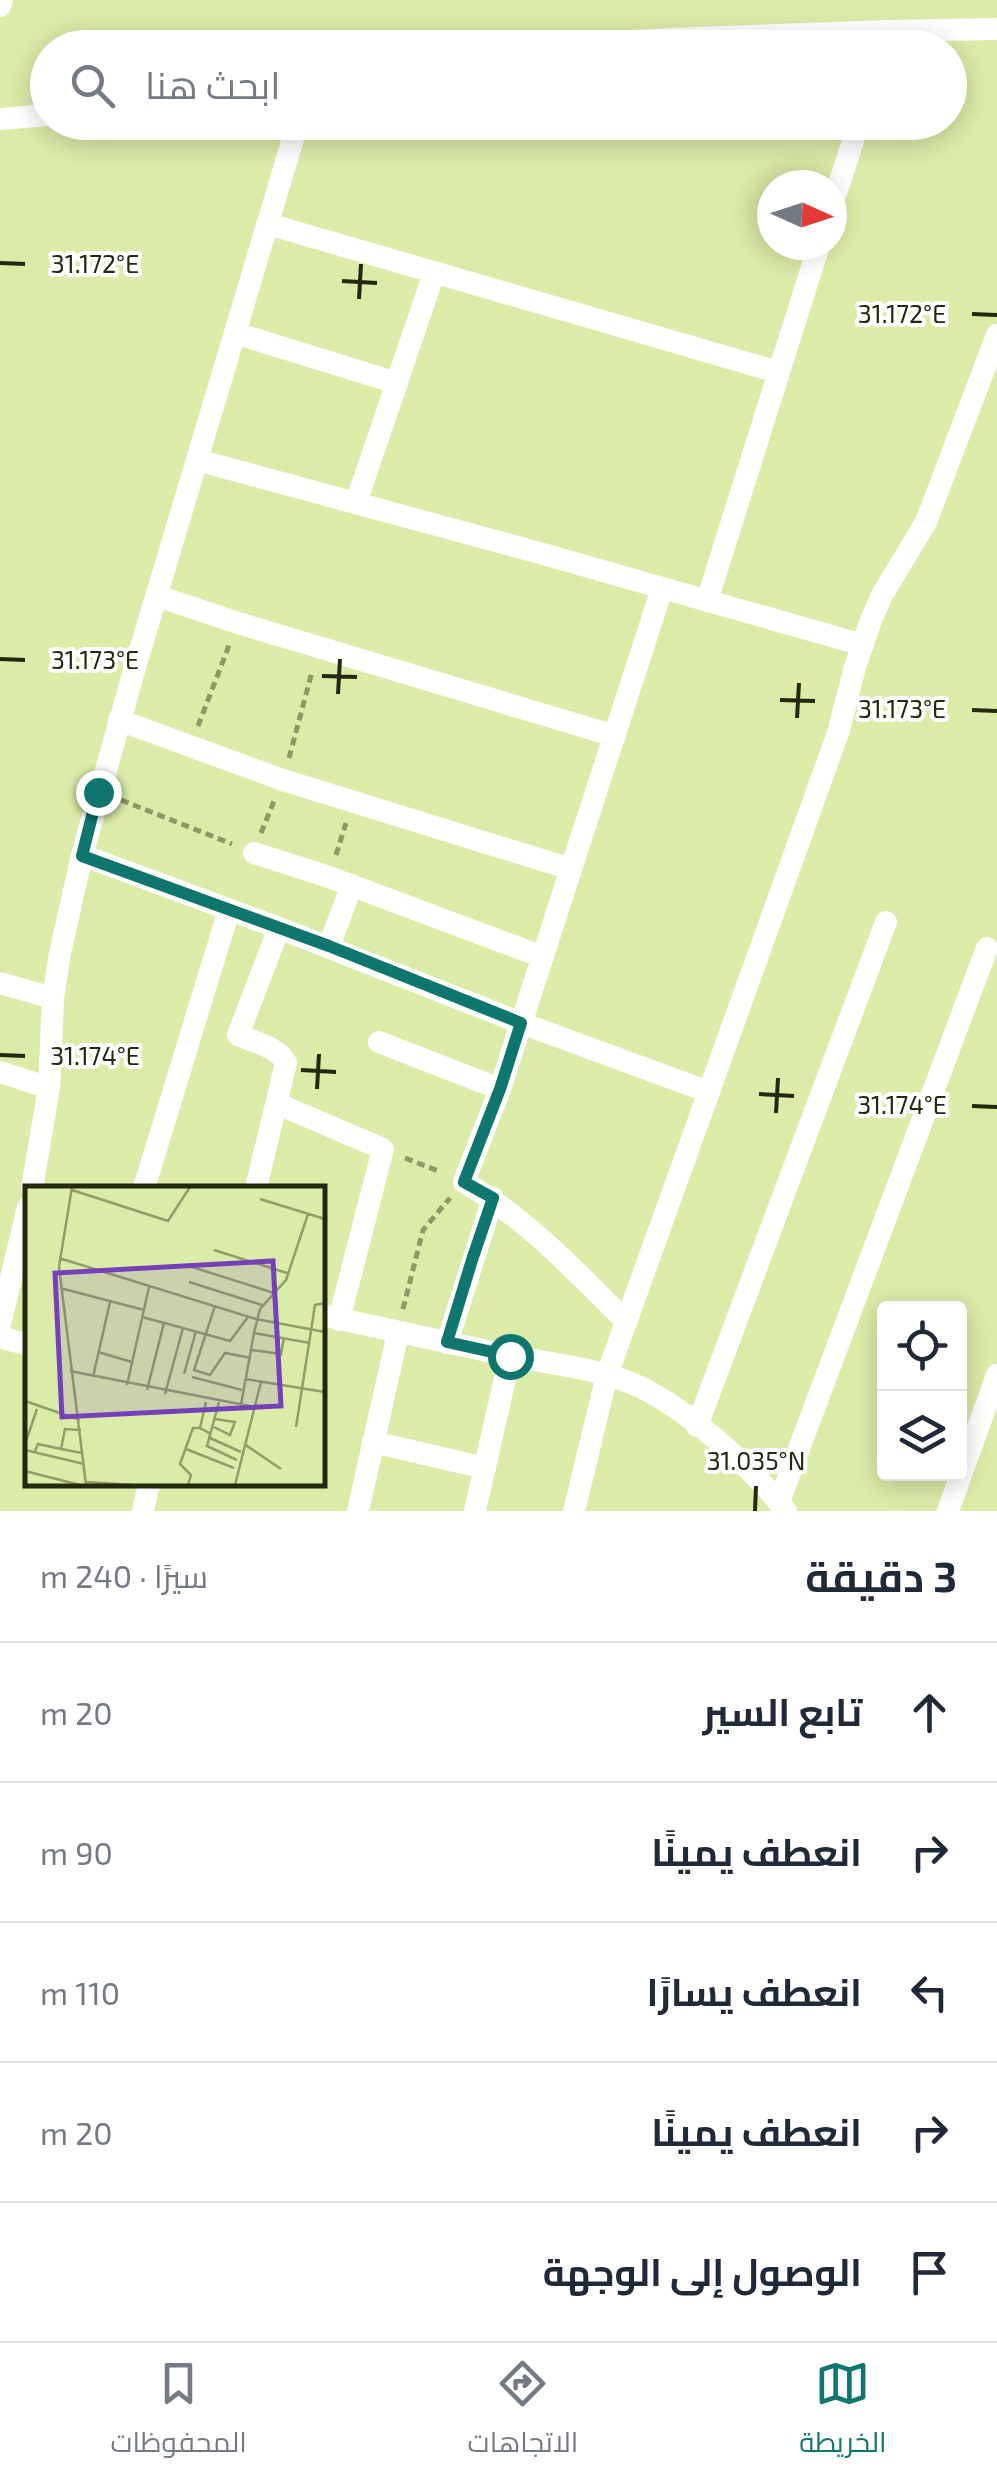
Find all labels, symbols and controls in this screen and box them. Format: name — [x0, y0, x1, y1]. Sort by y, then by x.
search box — [30, 30, 967, 140]
icon: search — [65, 58, 120, 113]
text: ابحث هنا — [145, 61, 280, 107]
north arrow — [757, 170, 847, 260]
text: 31.172°E — [51, 248, 139, 278]
text: 31.172°E — [858, 298, 946, 328]
text: 31.173°E — [51, 644, 139, 674]
text: 31.173°E — [858, 693, 946, 723]
route end — [76, 770, 122, 816]
text: 31.174°E — [50, 1040, 140, 1070]
text: 31.174°E — [857, 1089, 947, 1119]
inset map — [25, 1186, 325, 1486]
map controls — [877, 1301, 967, 1481]
button: locate — [877, 1301, 967, 1391]
route start — [488, 1334, 534, 1380]
button: layers — [877, 1391, 967, 1481]
text: 31.035°N — [707, 1445, 805, 1475]
text: 3 دقيقة — [805, 1550, 957, 1600]
text: سيرًا · 240 m — [40, 1556, 208, 1594]
icon: ahead — [902, 1685, 957, 1740]
text: تابع السير — [703, 1688, 862, 1734]
text: 20 m — [40, 1693, 112, 1731]
icon: right — [902, 1825, 957, 1880]
text: انعطف يمينًا — [651, 1828, 862, 1874]
text: 90 m — [40, 1833, 113, 1871]
icon: left — [902, 1965, 957, 2020]
text: انعطف يسارًا — [647, 1968, 862, 2014]
text: 110 m — [40, 1973, 120, 2011]
icon: right — [902, 2105, 957, 2160]
text: انعطف يمينًا — [651, 2108, 862, 2154]
text: 20 m — [40, 2113, 112, 2151]
icon: arrive — [902, 2245, 957, 2300]
text: الوصول إلى الوجهة — [543, 2248, 862, 2294]
tab: المحفوظات — [110, 2356, 247, 2468]
tab: الاتجاهات — [468, 2356, 578, 2468]
tab: الخريطة — [799, 2356, 887, 2468]

